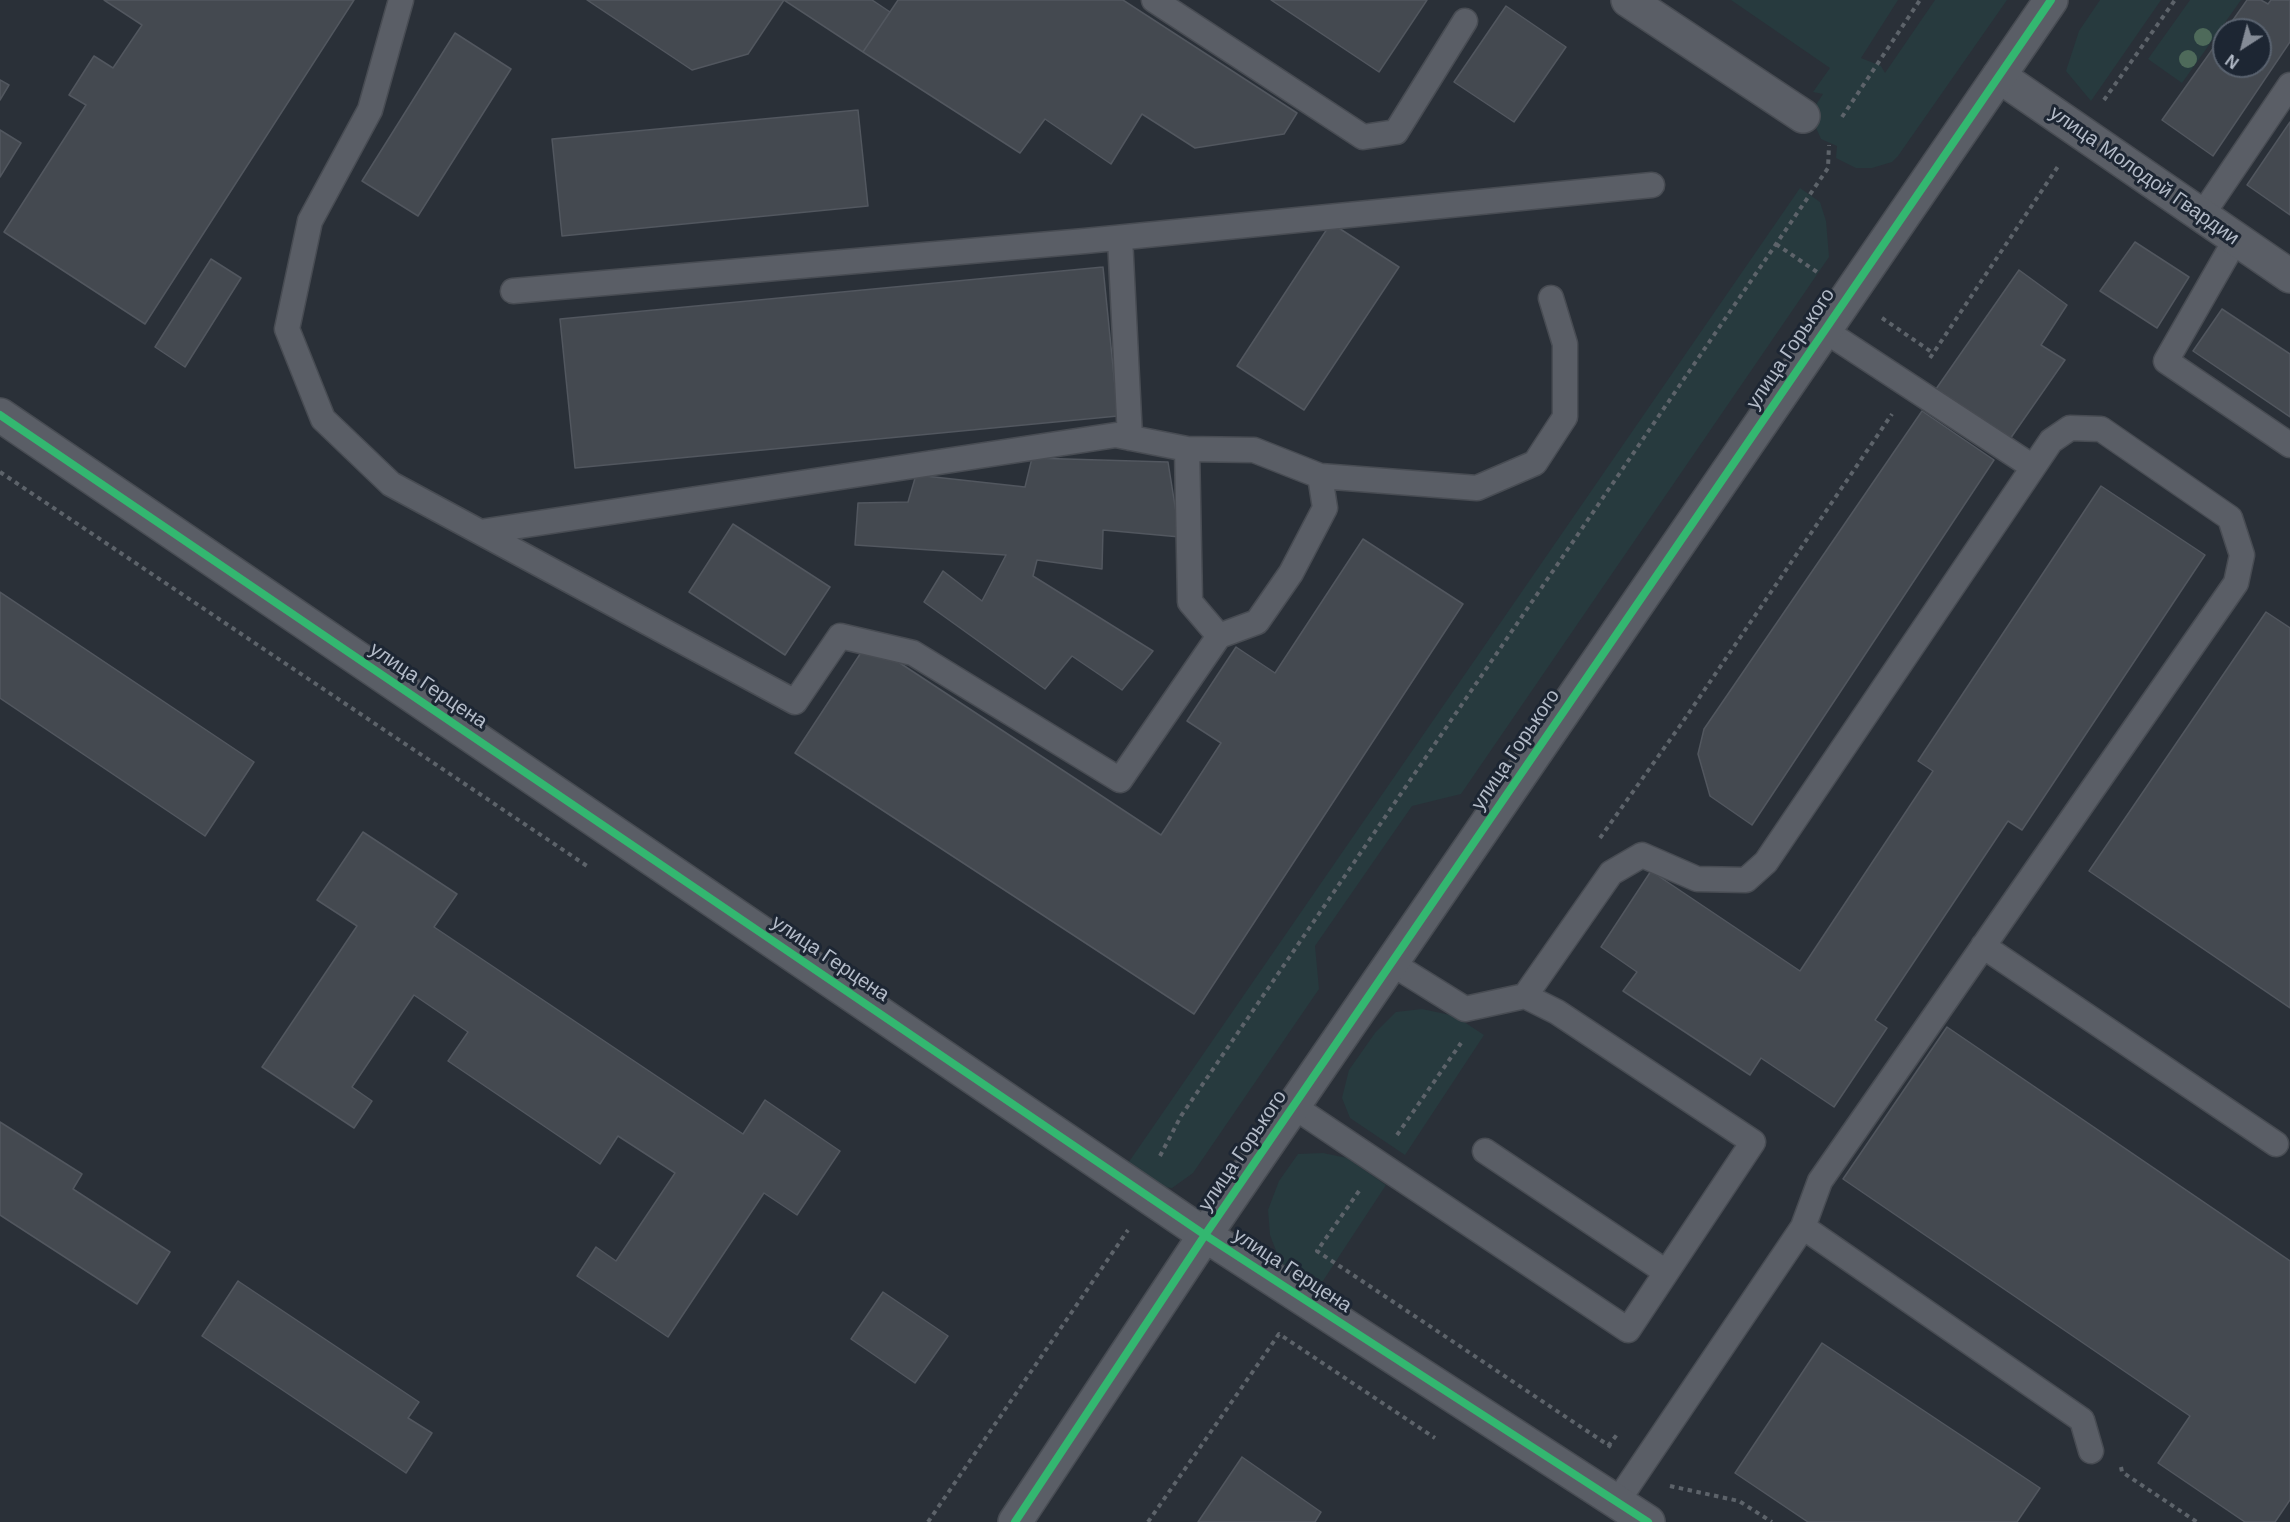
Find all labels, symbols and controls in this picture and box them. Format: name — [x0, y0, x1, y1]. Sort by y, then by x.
north arrow — [2212, 18, 2272, 78]
text: N — [2223, 51, 2242, 72]
street label: улица Молодой Гвардии — [2045, 101, 2243, 251]
street label: улица Горького — [1742, 284, 1840, 414]
street label: улица Герцена — [365, 638, 491, 734]
street label: улица Горького — [1467, 685, 1565, 815]
street label: улица Герцена — [767, 911, 893, 1007]
street label: улица Горького — [1194, 1086, 1292, 1216]
street label: улица Герцена — [1228, 1224, 1356, 1318]

